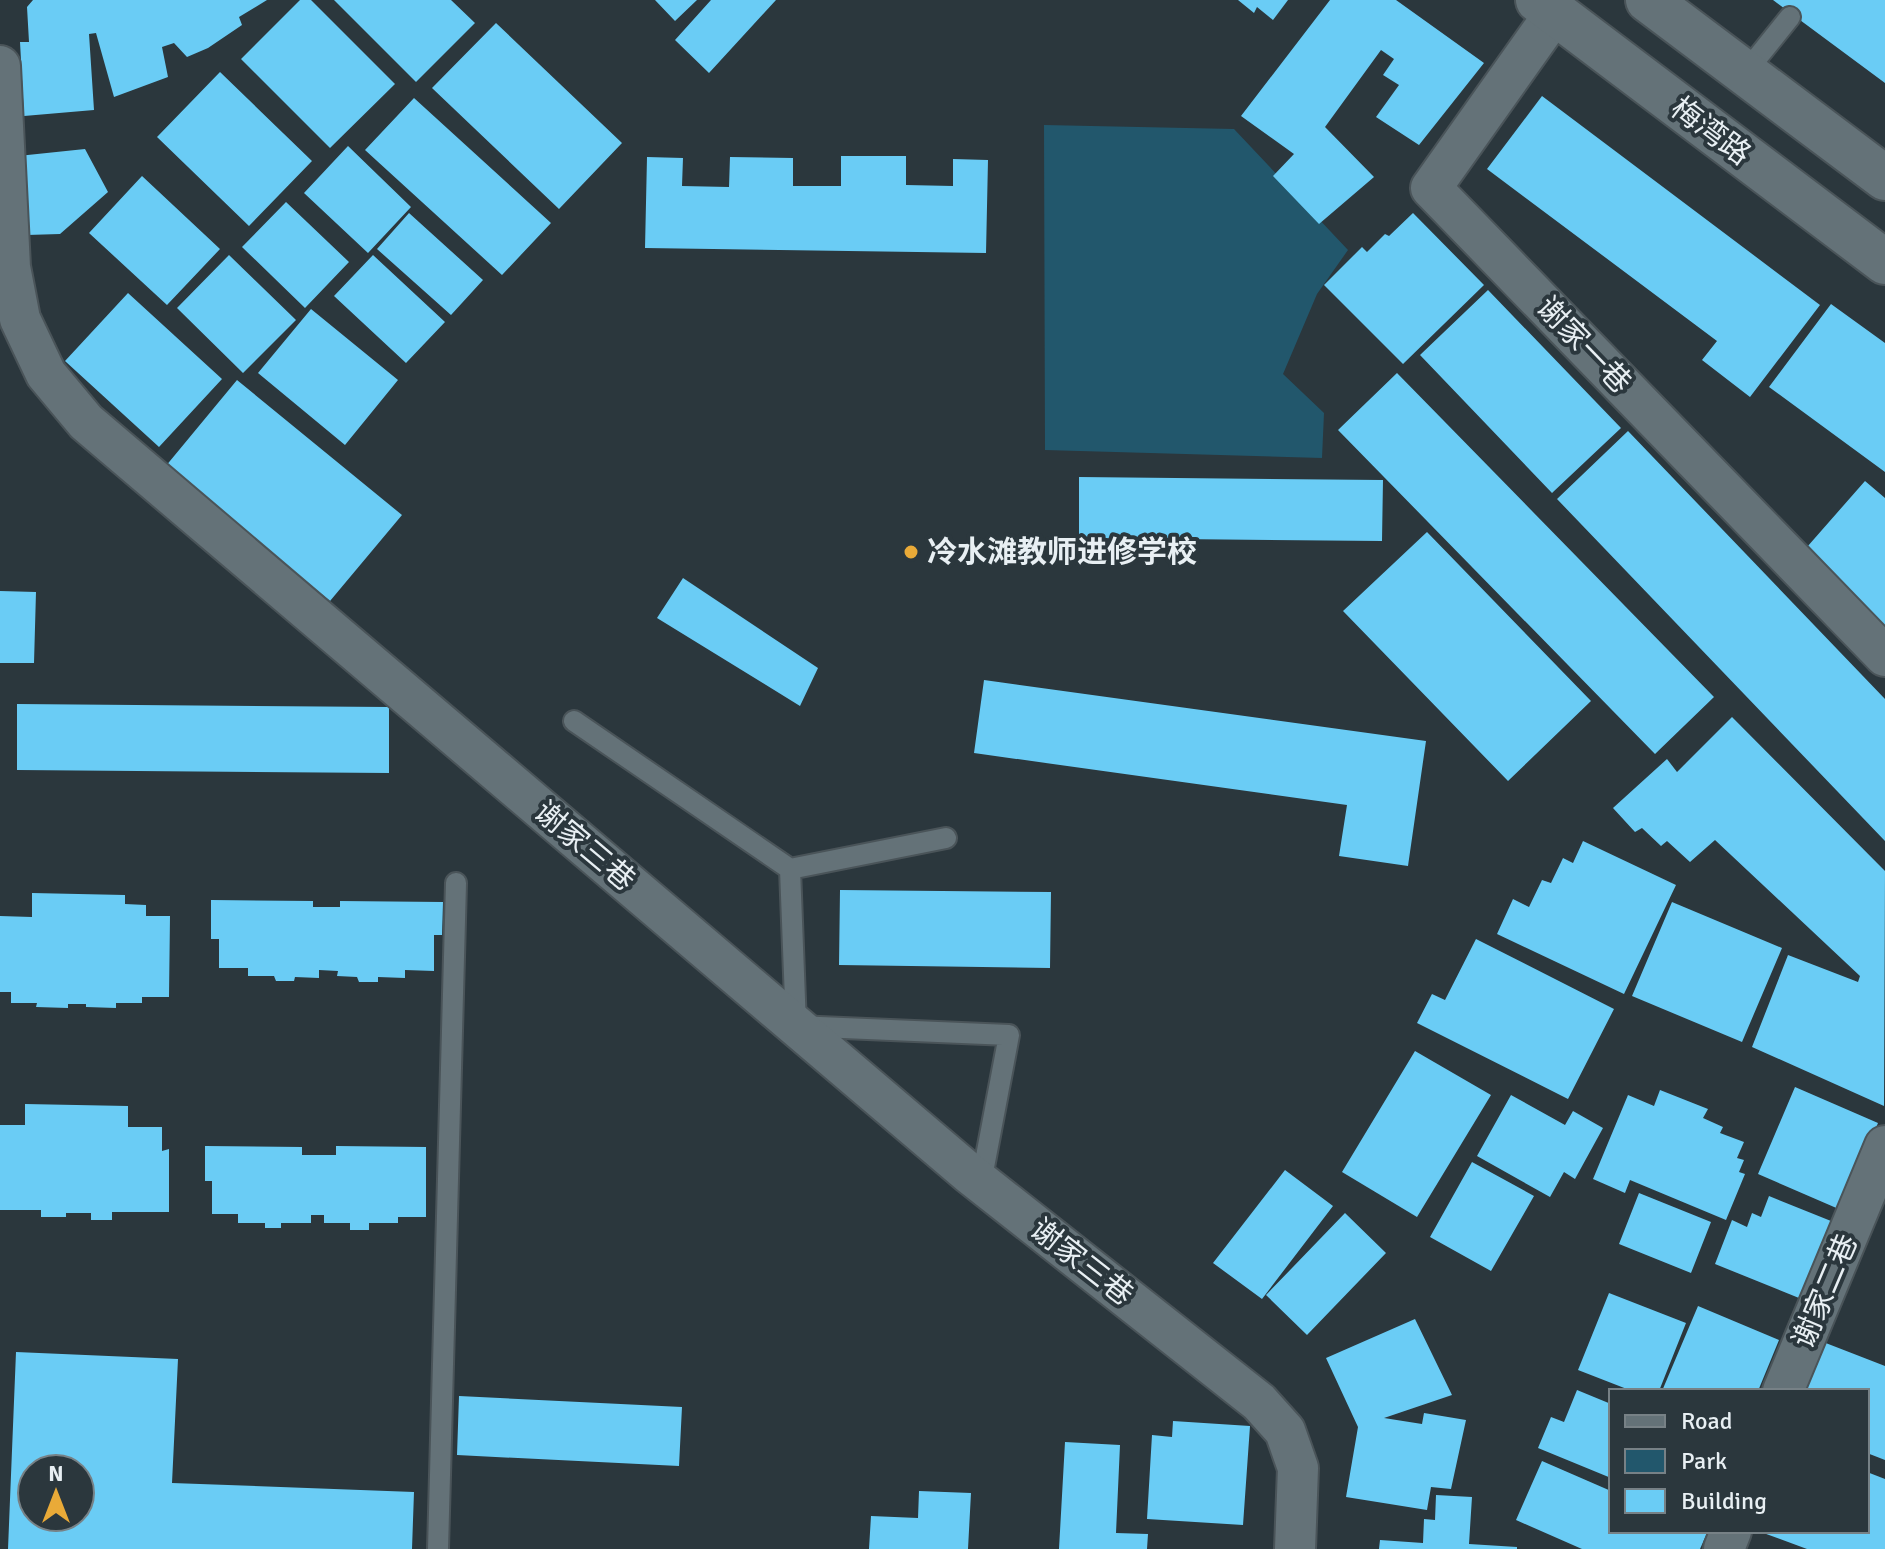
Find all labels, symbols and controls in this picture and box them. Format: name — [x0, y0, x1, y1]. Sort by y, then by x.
street label: 梅湾路 — [1664, 90, 1758, 173]
street label: 谢家一巷 — [1529, 289, 1639, 401]
place label: 冷水滩教师进修学校 — [927, 534, 1197, 571]
marker: 冷水滩教师进修学校 — [902, 543, 920, 561]
street label: 谢家三巷 — [527, 794, 643, 899]
street label: 谢家三巷 — [1023, 1211, 1140, 1314]
street label: 谢家二巷 — [1785, 1229, 1866, 1354]
legend — [1609, 1389, 1869, 1533]
text: Road — [1681, 1406, 1732, 1436]
text: Park — [1681, 1446, 1727, 1476]
north arrow — [16, 1453, 96, 1533]
text: N — [48, 1460, 64, 1487]
text: Building — [1681, 1486, 1767, 1516]

